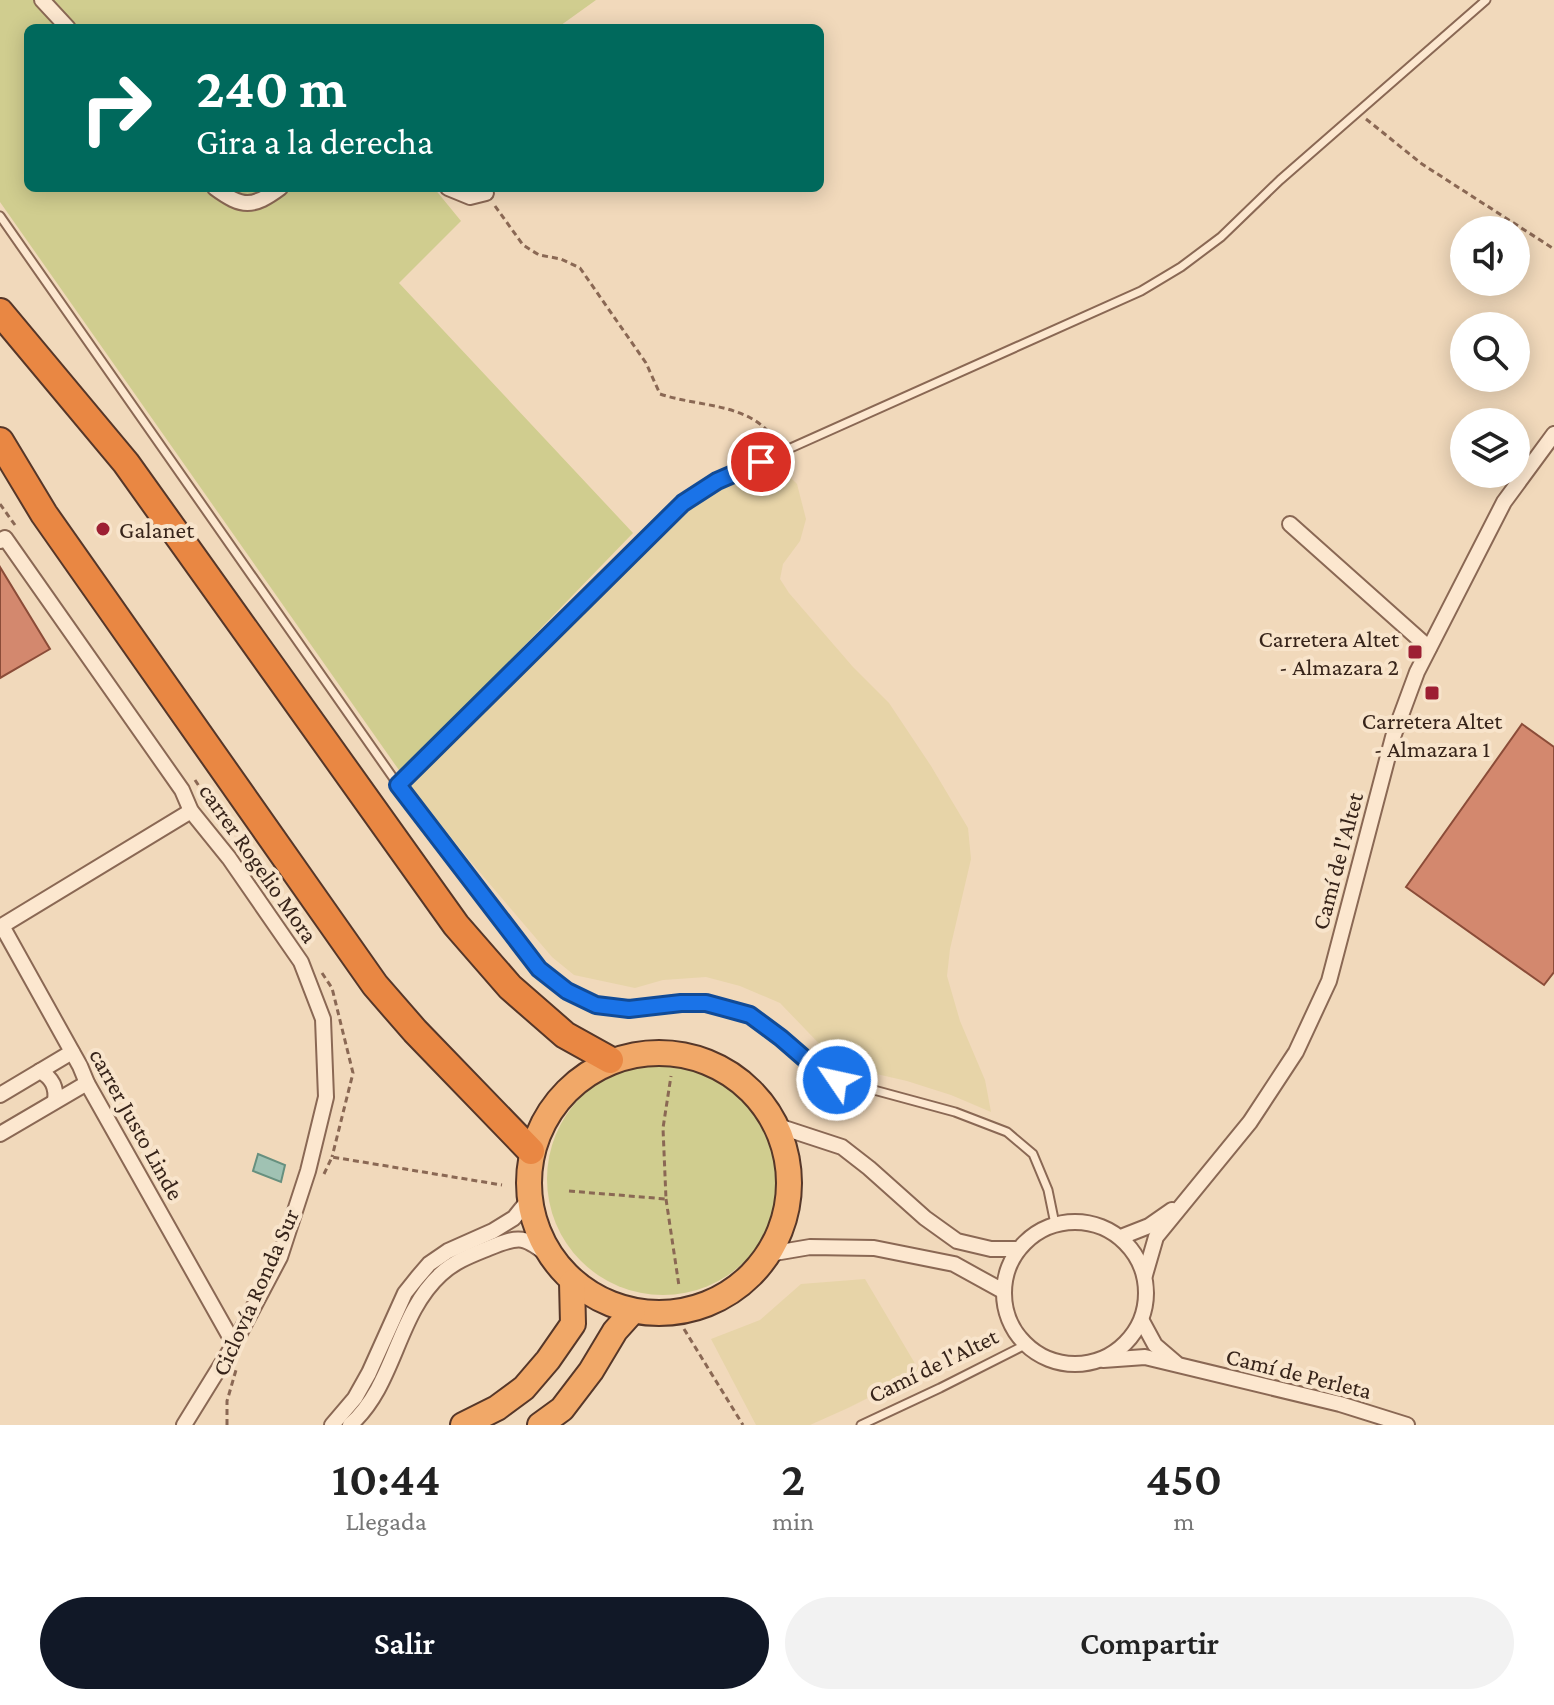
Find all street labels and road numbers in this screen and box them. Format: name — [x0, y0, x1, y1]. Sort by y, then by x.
street label: carrer Rogelio Mora — [194, 778, 324, 948]
street label: Camí de l'Altet — [1306, 788, 1369, 932]
street label: carrer Justo Linde — [84, 1044, 190, 1204]
street label: Ciclovía Ronda Sur — [206, 1204, 304, 1380]
street label: Camí de l'Altet — [864, 1322, 1003, 1408]
street label: Camí de Perleta — [1223, 1342, 1375, 1404]

